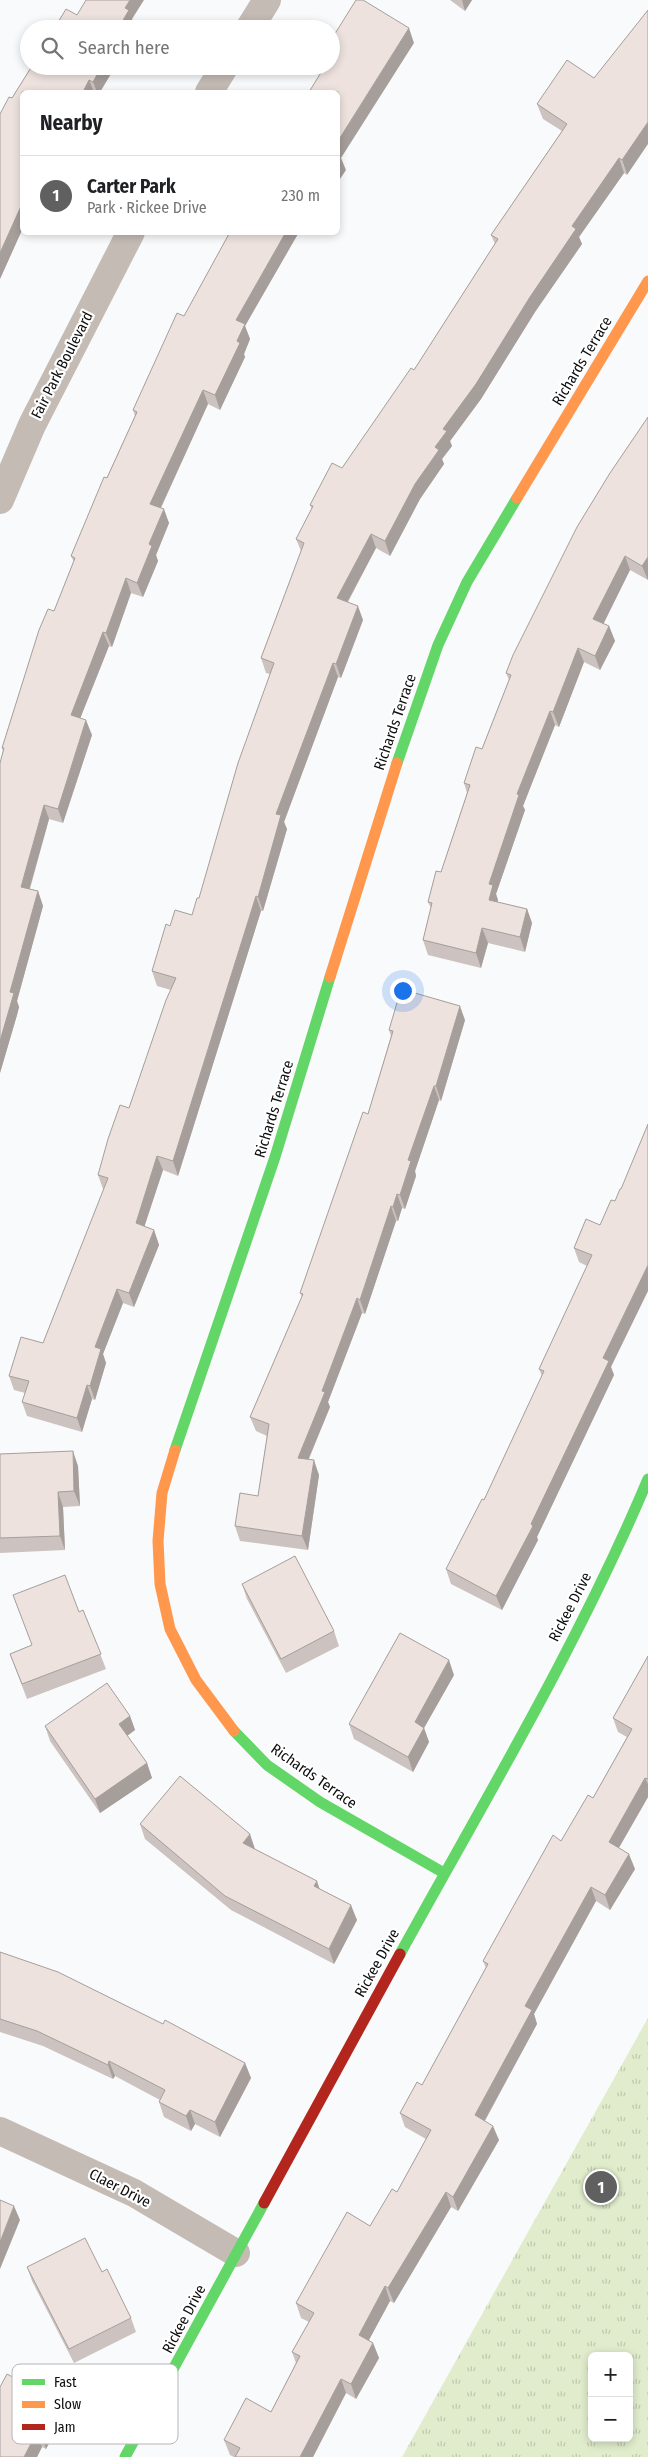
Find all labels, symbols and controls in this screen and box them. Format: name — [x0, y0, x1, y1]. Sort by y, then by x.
search box — [20, 20, 340, 75]
icon: search — [38, 34, 66, 62]
text: Search here — [78, 36, 170, 59]
text: Nearby — [40, 110, 102, 136]
text: Carter Park — [87, 175, 176, 198]
text: 1 — [53, 186, 59, 205]
text: 230 m — [281, 186, 320, 205]
text: Park · Rickee Drive — [87, 198, 207, 217]
street label: Fair Park Boulevard — [27, 309, 97, 421]
street label: Richards Terrace — [548, 313, 616, 409]
street label: Richards Terrace — [370, 671, 420, 773]
your location — [390, 978, 416, 1004]
street label: Richards Terrace — [251, 1058, 297, 1160]
street label: Rickee Drive — [545, 1569, 595, 1645]
street label: Richards Terrace — [268, 1740, 360, 1812]
street label: Rickee Drive — [351, 1926, 403, 2000]
street label: Claer Drive — [86, 2165, 154, 2211]
pin: 1 — [585, 2168, 617, 2206]
street label: Rickee Drive — [158, 2282, 210, 2356]
map controls — [588, 2352, 633, 2442]
button: + — [588, 2352, 633, 2397]
legend — [12, 2364, 178, 2444]
text: Fast — [54, 2374, 77, 2391]
text: Slow — [54, 2396, 81, 2413]
button: − — [588, 2397, 633, 2442]
text: Jam — [54, 2419, 75, 2436]

